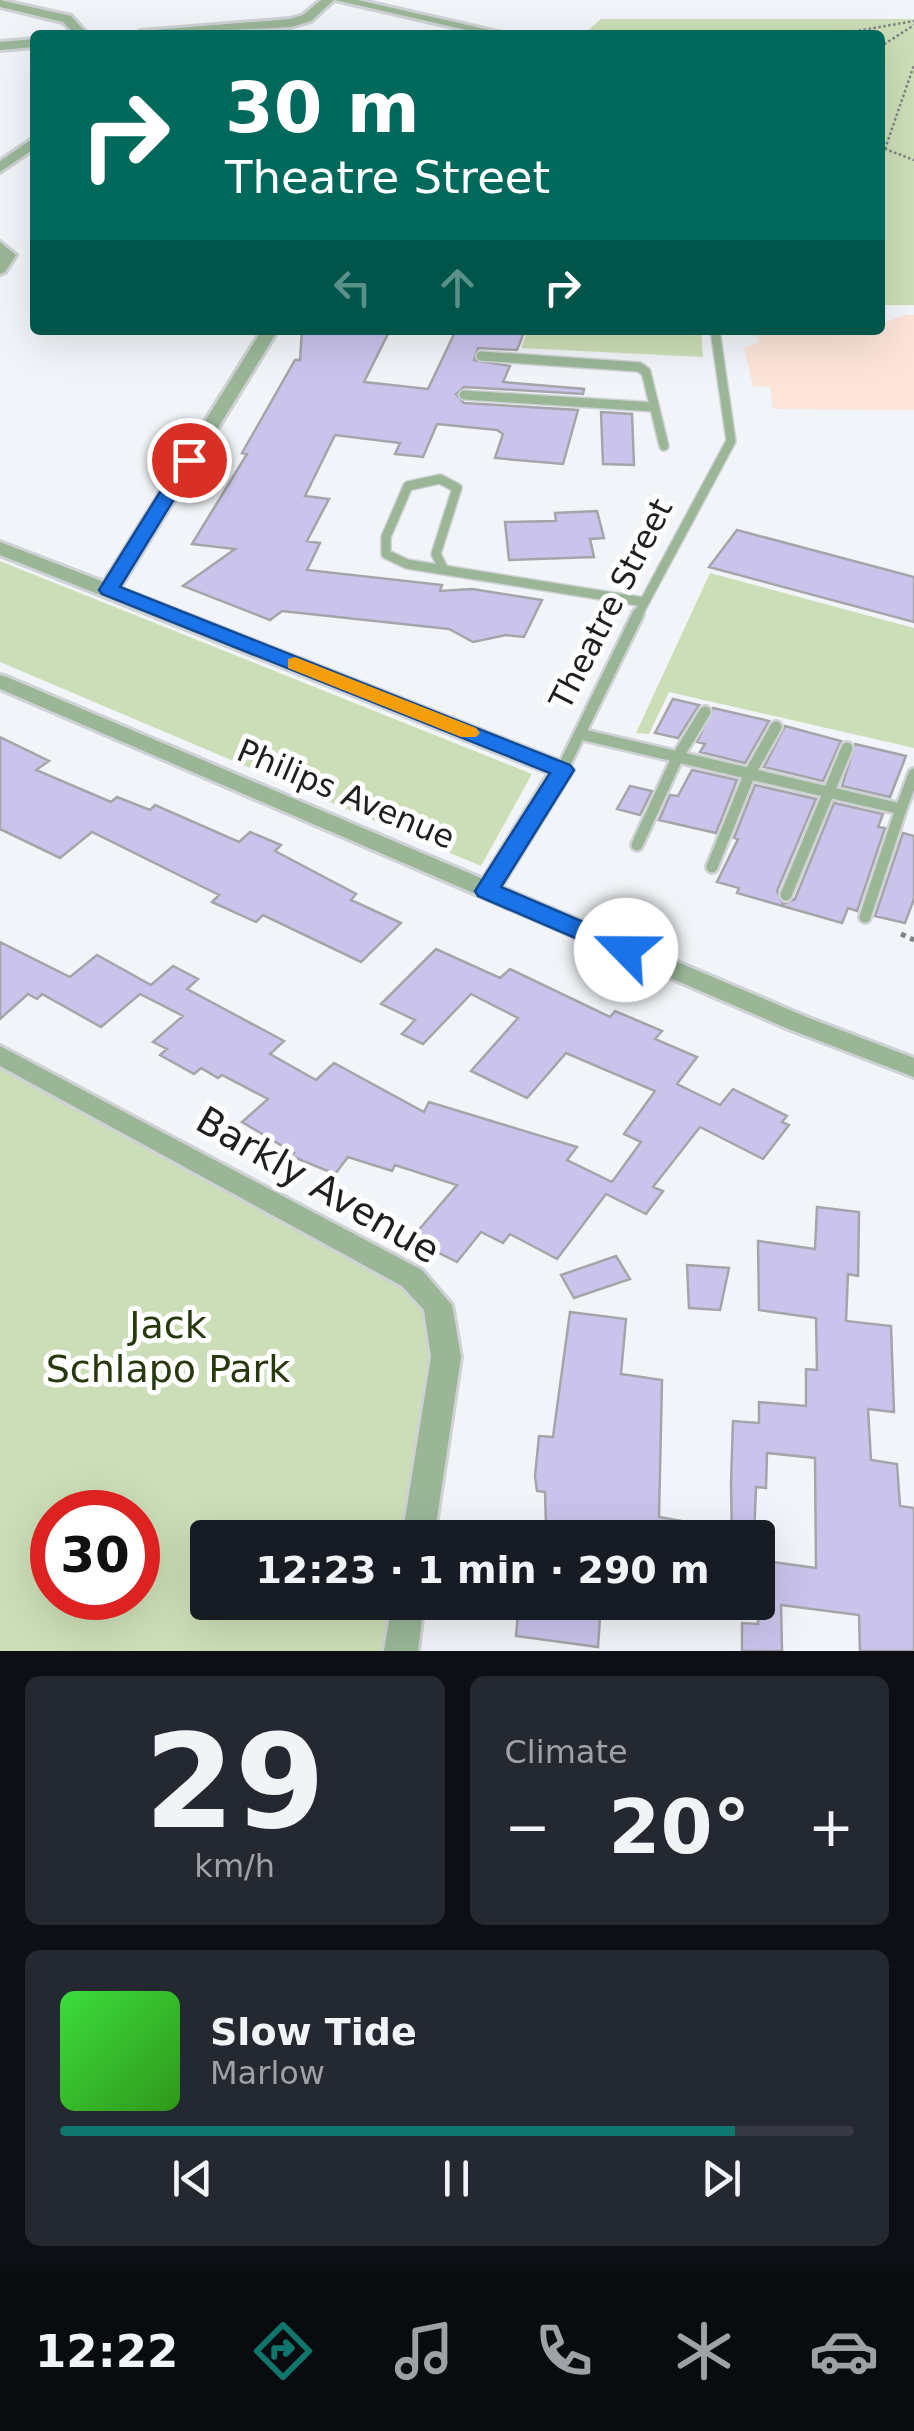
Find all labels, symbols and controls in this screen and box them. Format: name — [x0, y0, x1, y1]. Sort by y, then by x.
text: 30 m — [225, 67, 420, 149]
icon: right — [60, 70, 190, 200]
text: Theatre Street — [225, 151, 550, 204]
icon: left — [325, 260, 380, 315]
icon: ahead — [430, 260, 485, 315]
icon: right — [535, 260, 590, 315]
pin — [147, 418, 232, 503]
icon: arrive — [162, 433, 217, 488]
street label: Theatre Street — [541, 492, 680, 717]
street label: Philips Avenue — [232, 731, 460, 857]
position arrow — [574, 898, 678, 1002]
street label: Barkly Avenue — [189, 1098, 447, 1272]
park label: Jack Schlapo Park — [46, 1303, 290, 1391]
speed limit sign: 30 — [30, 1490, 160, 1620]
text: 12:23 · 1 min · 290 m — [255, 1548, 710, 1592]
text: 29 — [144, 1706, 325, 1858]
text: Climate — [505, 1733, 628, 1771]
text: 20° — [608, 1783, 750, 1871]
text: − — [505, 1795, 551, 1859]
text: + — [808, 1795, 854, 1859]
text: km/h — [194, 1847, 275, 1885]
text: Slow Tide — [210, 2010, 417, 2054]
text: Marlow — [210, 2054, 325, 2092]
icon: previous — [165, 2151, 220, 2206]
icon: pause — [429, 2151, 484, 2206]
icon: next — [694, 2151, 749, 2206]
icon: directions — [248, 2316, 318, 2386]
icon: music — [389, 2316, 459, 2386]
icon: phone — [529, 2316, 599, 2386]
icon: climate — [669, 2316, 739, 2386]
icon: car — [809, 2316, 879, 2386]
text: 12:22 — [35, 2325, 178, 2378]

